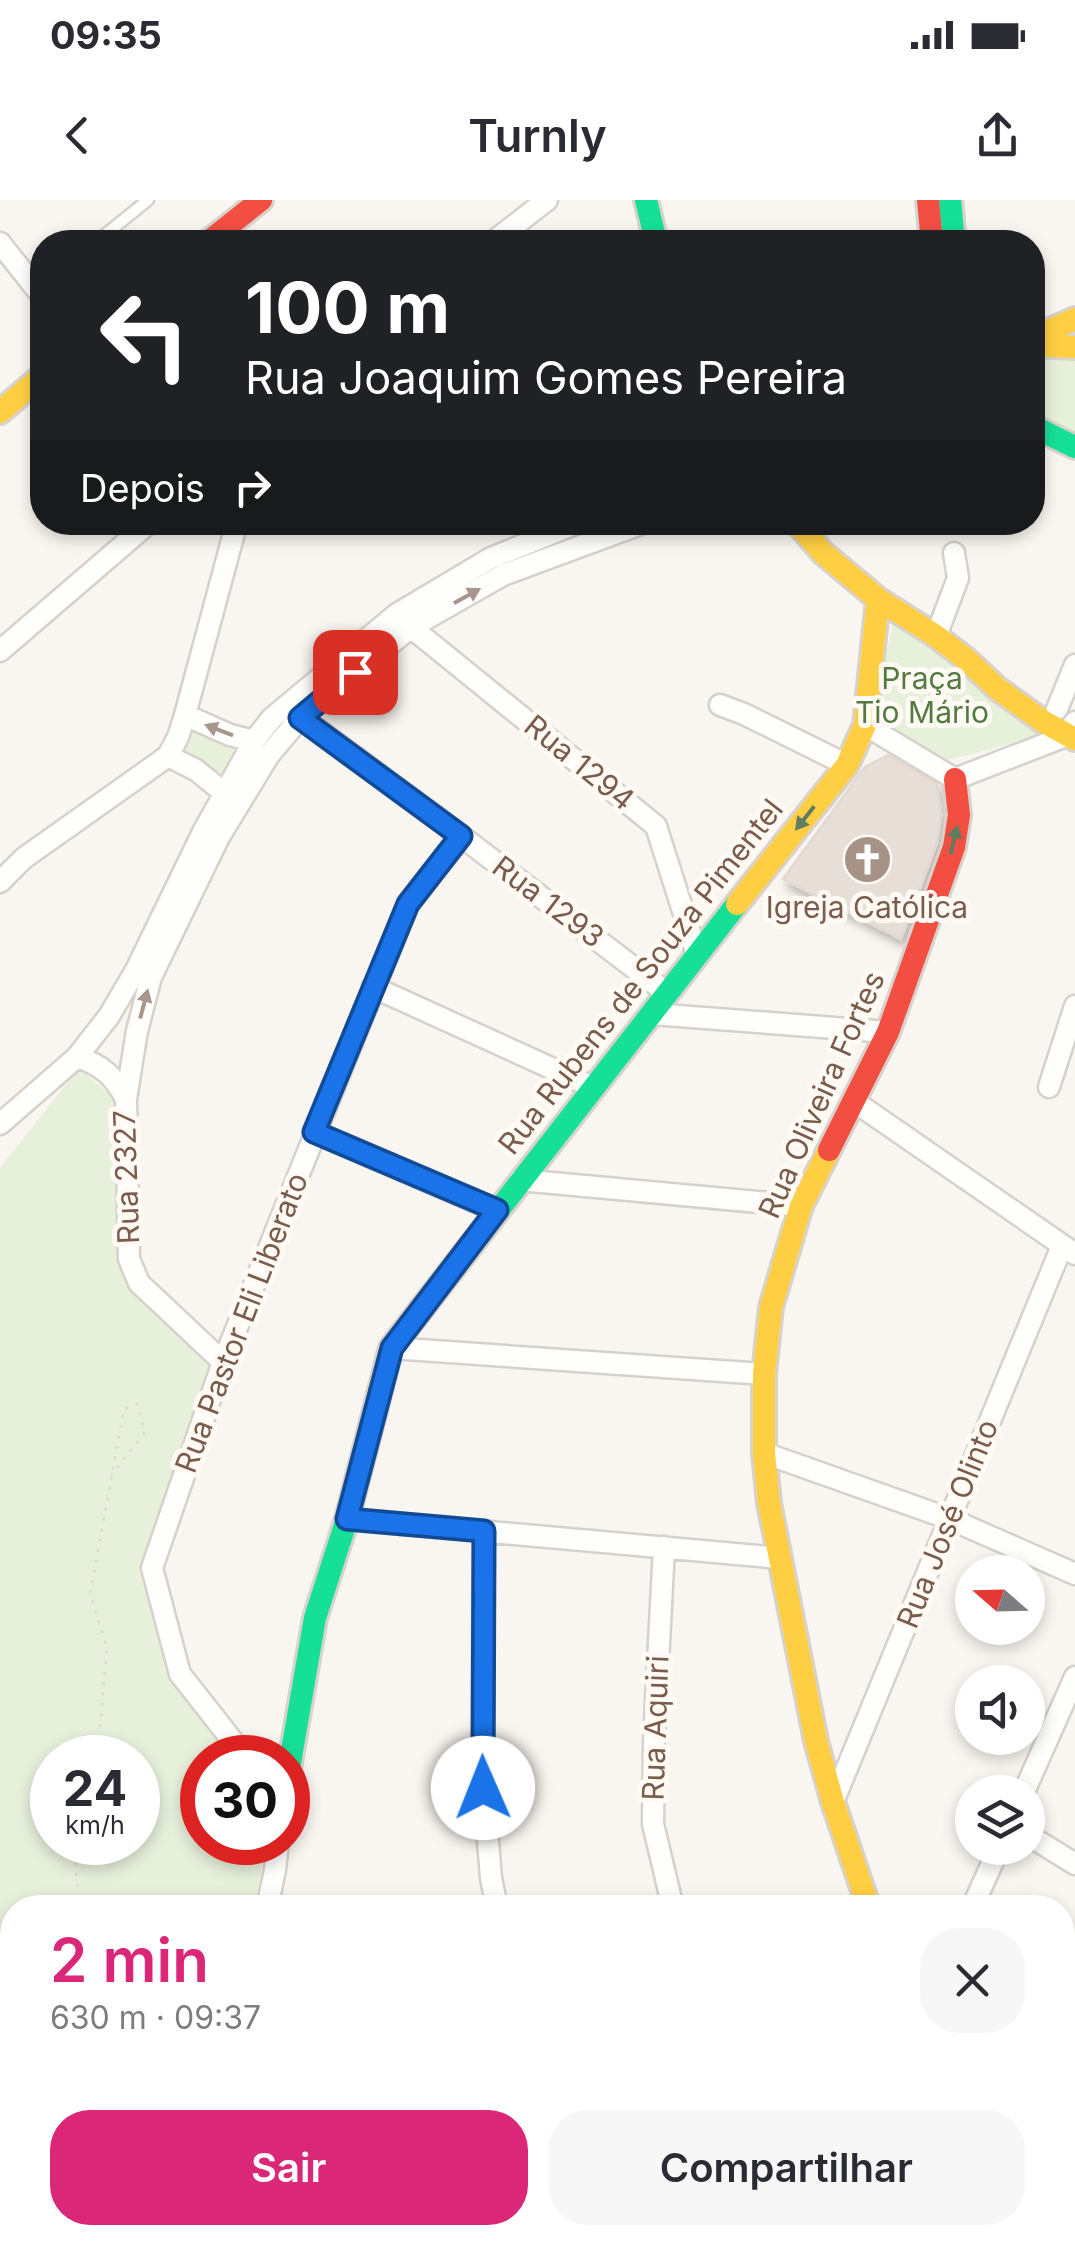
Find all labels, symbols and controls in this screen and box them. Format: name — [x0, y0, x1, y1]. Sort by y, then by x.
text: 09:35 — [50, 12, 162, 58]
icon: back — [50, 108, 105, 163]
text: Turnly — [468, 108, 607, 163]
icon: share — [970, 108, 1025, 163]
text: 100 m — [245, 265, 450, 350]
icon: left — [80, 270, 210, 400]
text: Rua Joaquim Gomes Pereira — [245, 350, 847, 405]
icon: right — [225, 460, 280, 515]
text: Depois — [80, 465, 205, 511]
one-way arrow — [452, 587, 481, 604]
pin — [313, 630, 398, 715]
icon: arrive — [328, 645, 383, 700]
park label: Praça Tio Mário — [855, 660, 989, 730]
street label: Rua 1294 — [517, 707, 642, 817]
one-way arrow — [203, 722, 233, 738]
street label: Rua Rubens de Souza Pimentel — [490, 792, 790, 1161]
one-way arrow — [795, 804, 816, 830]
one-way arrow — [946, 824, 962, 855]
church icon: Igreja Católica — [841, 833, 893, 885]
street label: Rua 1293 — [486, 848, 611, 955]
place label: Igreja Católica — [766, 889, 968, 925]
street label: Rua Oliveira Fortes — [750, 966, 892, 1224]
one-way arrow — [137, 988, 153, 1019]
street label: Rua 2327 — [106, 1109, 146, 1245]
street label: Rua Pastor Eli Liberato — [167, 1168, 315, 1478]
street label: Rua José Olinto — [889, 1414, 1005, 1633]
north arrow — [955, 1555, 1045, 1645]
map controls — [955, 1555, 1045, 1865]
street label: Rua Aquiri — [634, 1655, 676, 1801]
button: sound — [955, 1665, 1045, 1755]
speed limit sign: 30 — [180, 1735, 310, 1865]
position arrow — [431, 1736, 535, 1840]
text: 24 — [63, 1758, 127, 1818]
button: layers — [955, 1775, 1045, 1865]
text: km/h — [65, 1810, 125, 1840]
text: 2 min — [50, 1924, 209, 1996]
button: close — [920, 1928, 1025, 2033]
text: 630 m · 09:37 — [50, 1998, 261, 2037]
button: Sair — [50, 2110, 528, 2225]
button: Compartilhar — [548, 2110, 1025, 2225]

